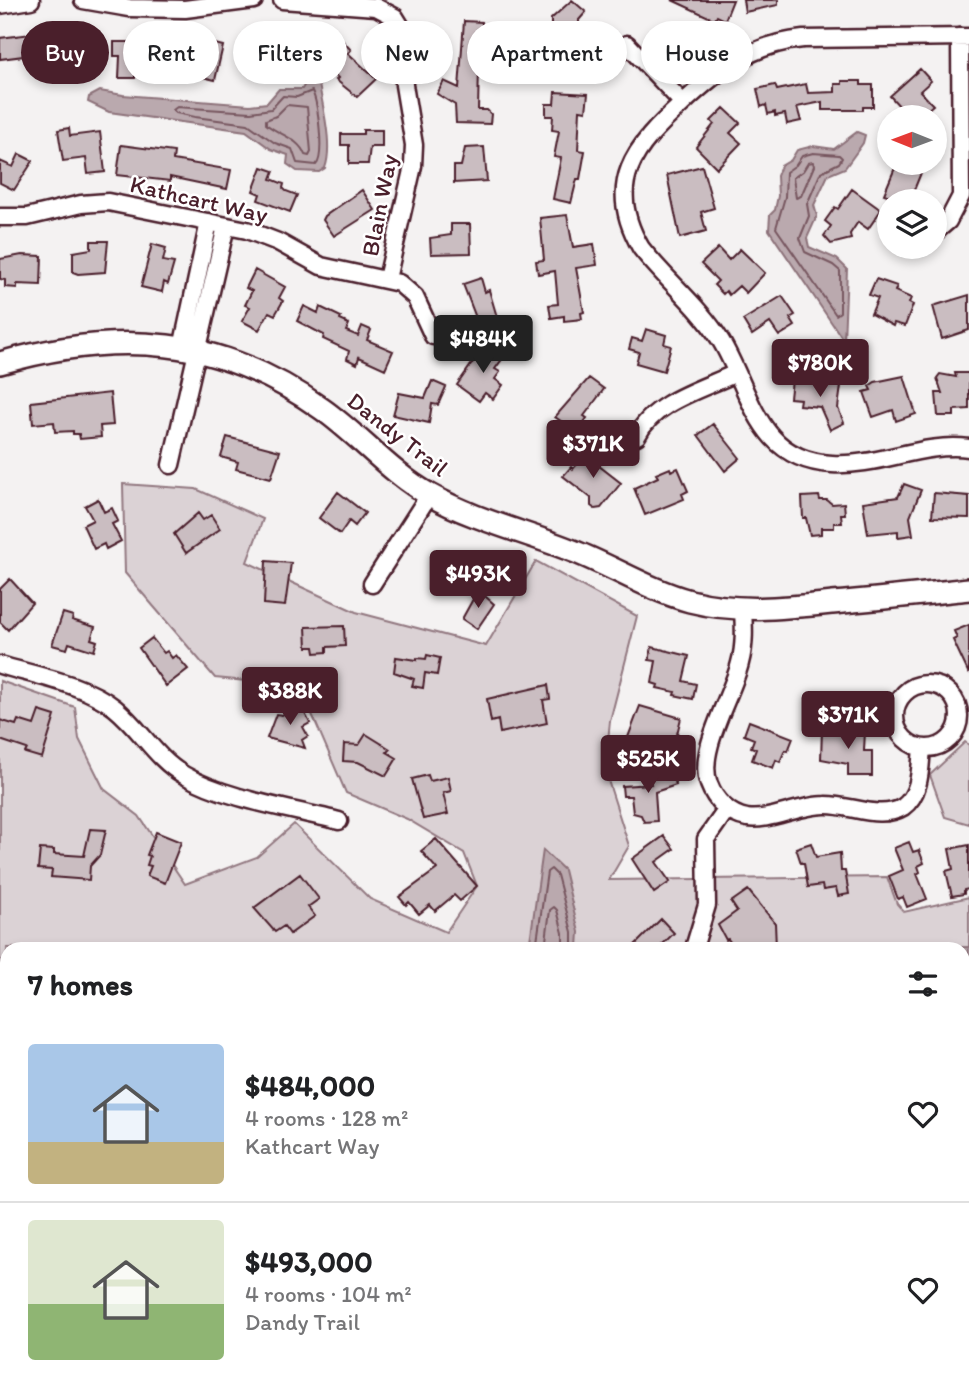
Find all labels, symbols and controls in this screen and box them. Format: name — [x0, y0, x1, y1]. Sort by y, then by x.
chip: Buy — [21, 21, 109, 84]
chip: Rent — [123, 21, 219, 84]
chip: Filters — [233, 21, 347, 84]
chip: New — [361, 21, 453, 84]
chip: Apartment — [467, 21, 627, 84]
chip: House — [641, 21, 753, 84]
north arrow — [877, 105, 947, 175]
map controls — [877, 105, 947, 259]
street label: Blain Way — [355, 151, 403, 259]
street label: Kathcart Way — [127, 169, 271, 229]
button: layers — [877, 189, 947, 259]
pin: $484K — [434, 316, 532, 375]
text: $484K — [450, 324, 516, 352]
pin: $780K — [771, 340, 869, 399]
text: $780K — [788, 348, 852, 376]
street label: Dandy Trail — [342, 386, 454, 482]
pin: $371K — [544, 420, 642, 480]
text: $371K — [563, 429, 623, 457]
pin: $493K — [429, 550, 527, 610]
text: $493K — [446, 559, 510, 587]
pin: $388K — [241, 668, 339, 727]
text: $388K — [258, 676, 322, 704]
pin: $371K — [799, 692, 897, 751]
text: $371K — [818, 700, 878, 728]
pin: $525K — [599, 736, 697, 795]
text: $525K — [617, 744, 679, 772]
icon: filters — [904, 965, 942, 1003]
text: 7 homes — [28, 966, 133, 1003]
text: $484,000 — [245, 1067, 375, 1104]
icon: home — [84, 1072, 168, 1156]
icon: heart — [904, 1095, 942, 1133]
text: 4 rooms · 128 m² — [245, 1104, 408, 1132]
text: Kathcart Way — [245, 1132, 379, 1160]
text: $493,000 — [245, 1243, 373, 1280]
icon: home — [84, 1248, 168, 1332]
icon: heart — [904, 1271, 942, 1309]
text: 4 rooms · 104 m² — [245, 1280, 412, 1308]
text: Dandy Trail — [245, 1308, 360, 1336]

